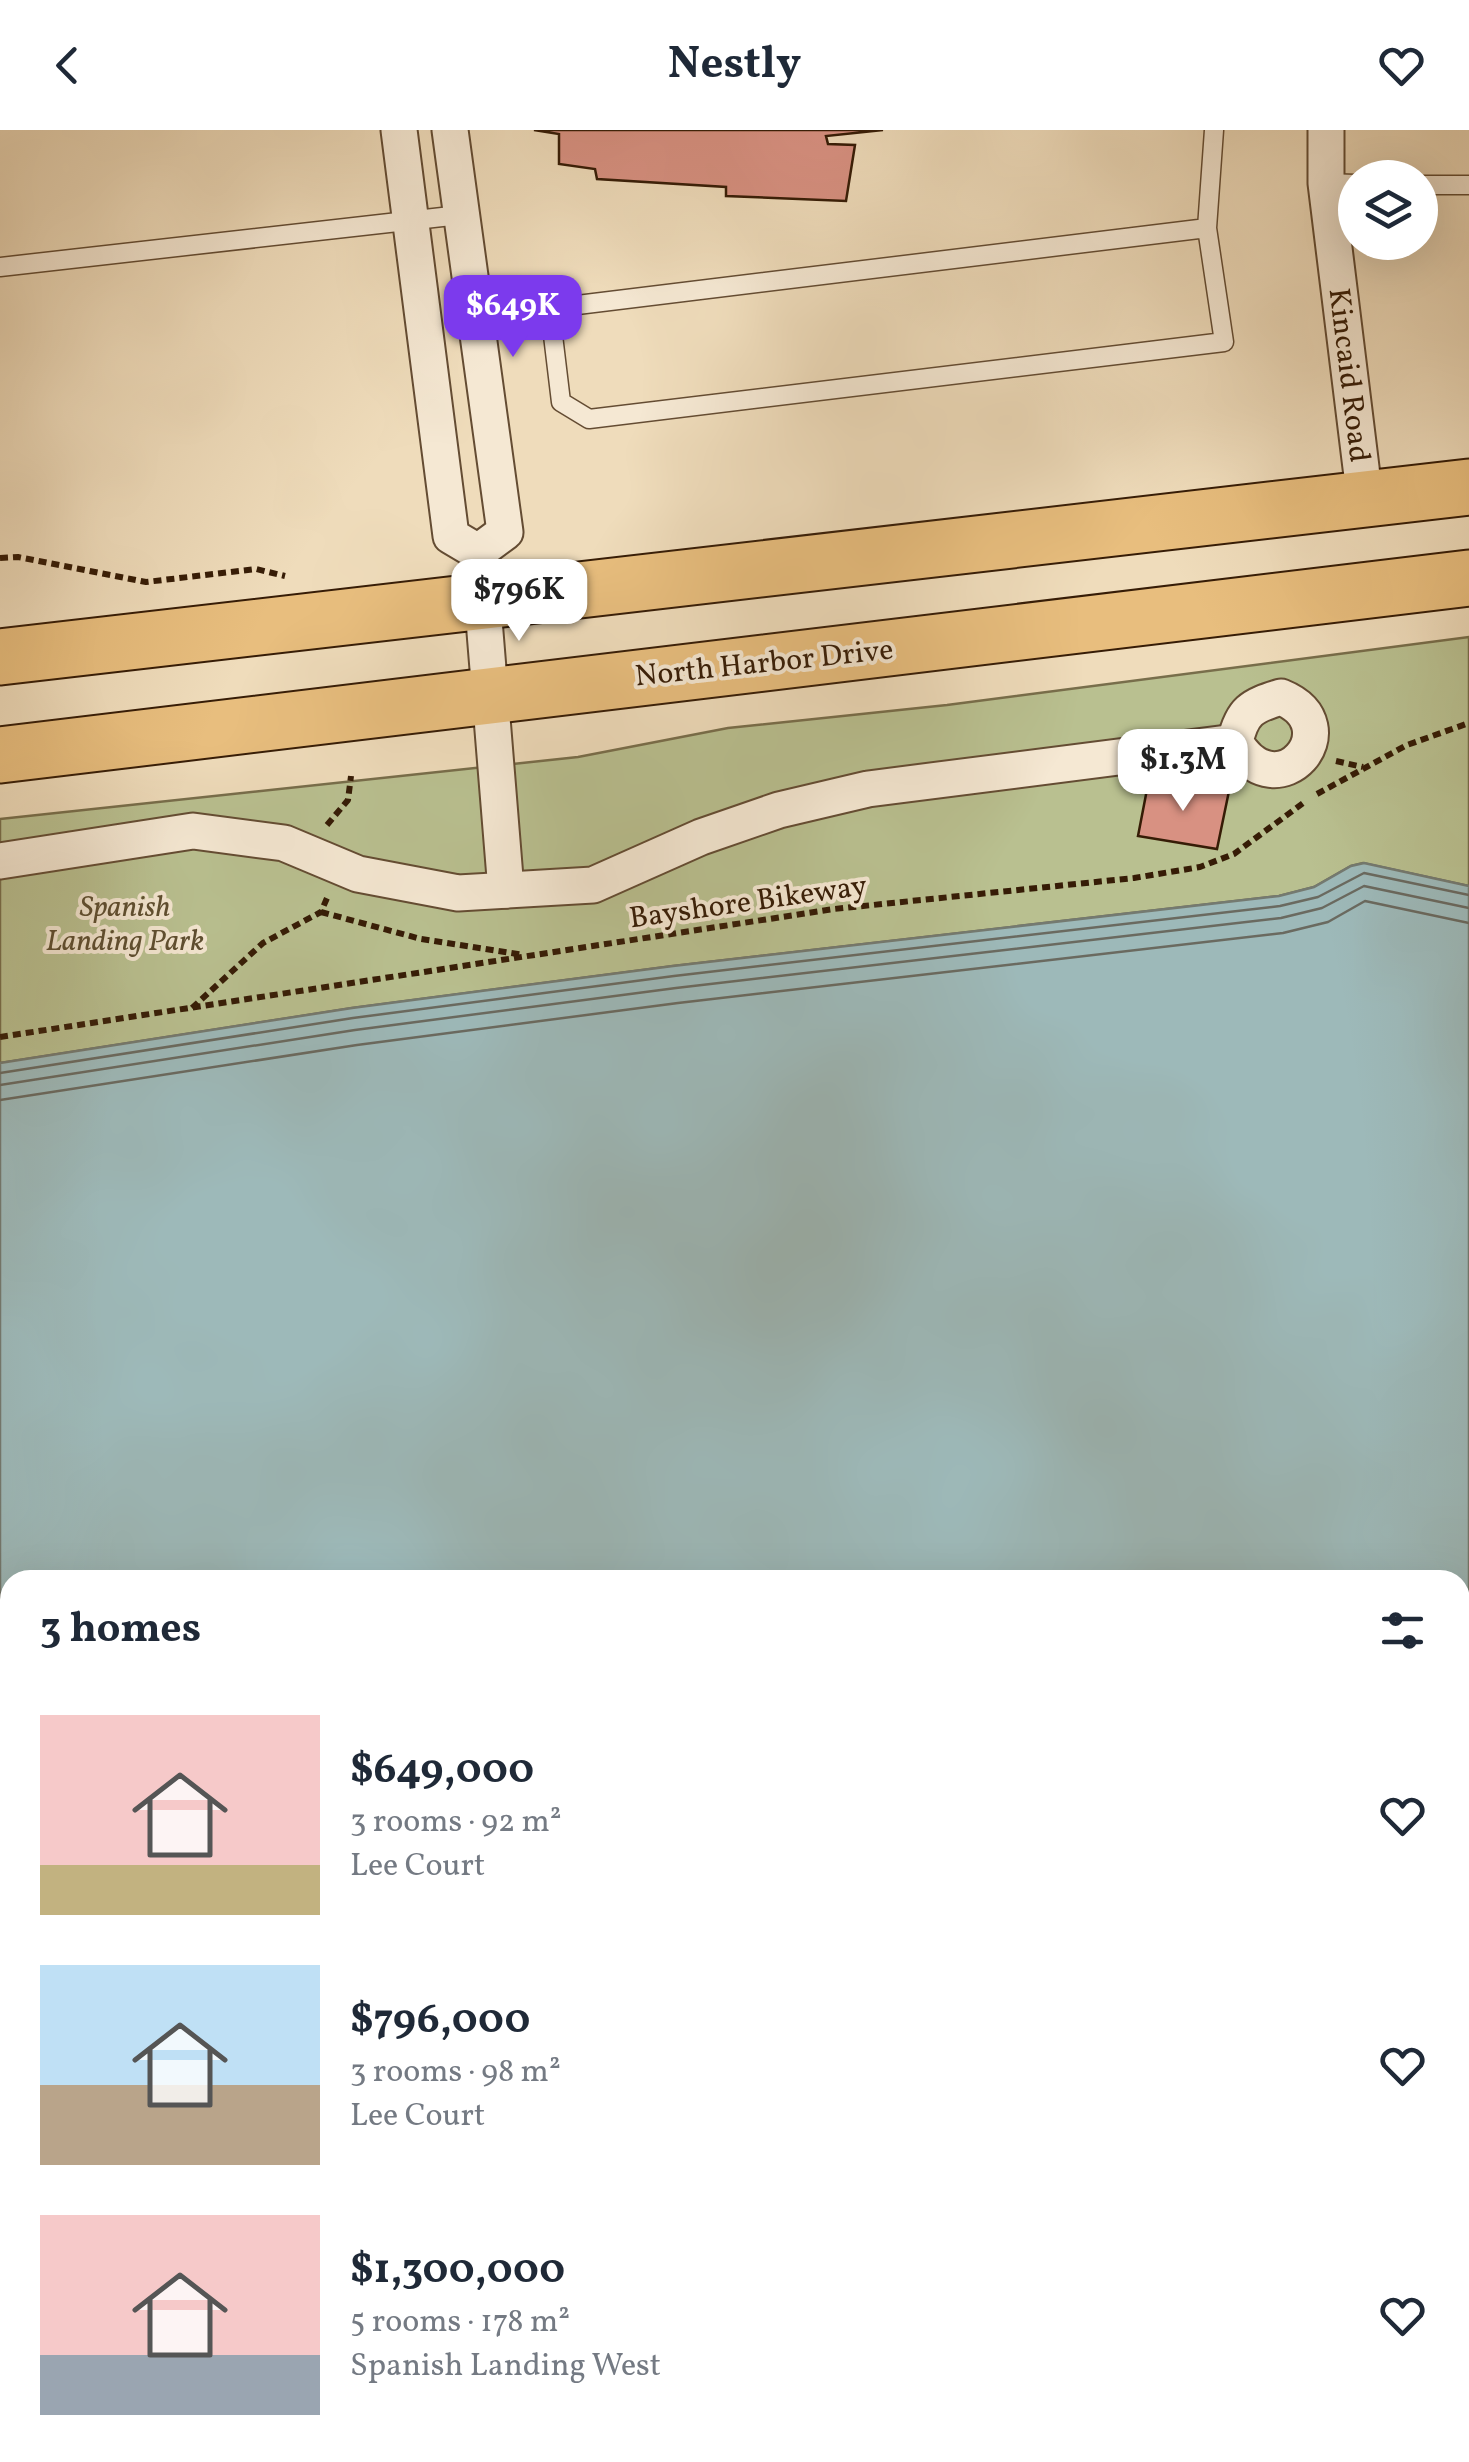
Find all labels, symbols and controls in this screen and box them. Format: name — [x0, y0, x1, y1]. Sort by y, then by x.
text: Nestly — [668, 34, 801, 97]
icon: back — [40, 38, 95, 93]
icon: heart — [1374, 38, 1429, 93]
map controls — [1338, 160, 1438, 260]
button: layers — [1338, 160, 1438, 260]
pin: $649K — [443, 275, 583, 360]
text: $649K — [466, 285, 560, 329]
street label: Kincaid Road — [1316, 286, 1380, 465]
pin: $796K — [449, 559, 589, 644]
text: $796K — [473, 569, 565, 613]
street label: North Harbor Drive — [633, 630, 895, 698]
pin: $1.3M — [1113, 729, 1253, 814]
text: $1.3M — [1140, 739, 1226, 783]
street label: Bayshore Bikeway — [627, 866, 870, 940]
park label: Spanish Landing Park — [46, 887, 204, 963]
text: 3 homes — [40, 1601, 201, 1660]
icon: filters — [1375, 1603, 1430, 1658]
text: $649,000 — [350, 1742, 534, 1801]
icon: home — [120, 1755, 240, 1875]
icon: heart — [1375, 1788, 1430, 1843]
text: 3 rooms · 92 m² — [350, 1801, 562, 1845]
text: Lee Court — [350, 1845, 485, 1889]
text: $796,000 — [350, 1992, 530, 2051]
icon: home — [120, 2005, 240, 2125]
icon: heart — [1375, 2038, 1430, 2093]
text: 3 rooms · 98 m² — [350, 2051, 561, 2095]
text: Lee Court — [350, 2095, 485, 2139]
text: $1,300,000 — [350, 2242, 565, 2301]
icon: home — [120, 2255, 240, 2375]
icon: heart — [1375, 2288, 1430, 2343]
text: 5 rooms · 178 m² — [350, 2301, 570, 2345]
text: Spanish Landing West — [350, 2345, 661, 2389]

